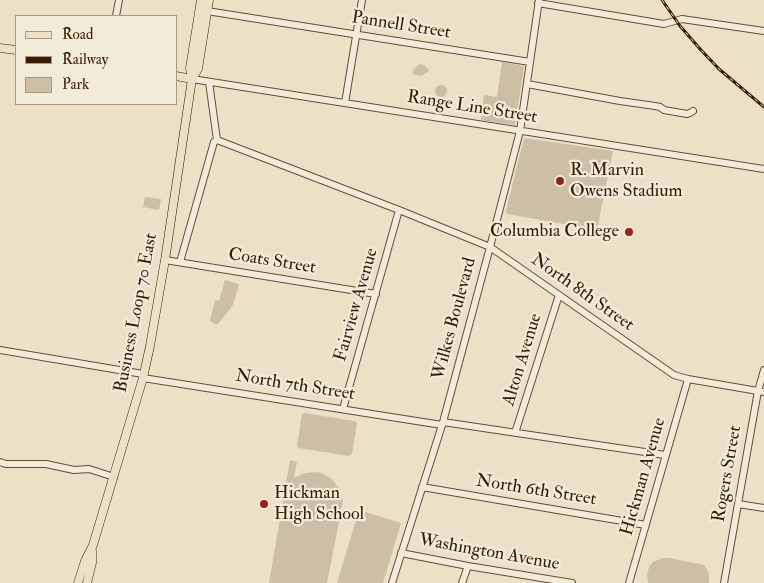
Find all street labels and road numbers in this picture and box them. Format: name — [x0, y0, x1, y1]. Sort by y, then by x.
street label: Pannell Street — [350, 8, 452, 44]
street label: Range Line Street — [405, 87, 539, 129]
street label: Business Loop 70 East — [111, 231, 163, 395]
street label: Coats Street — [227, 244, 317, 280]
street label: Fairview Avenue — [331, 246, 383, 364]
street label: North 8th Street — [526, 249, 638, 337]
street label: Wilkes Boulevard — [428, 255, 482, 383]
street label: Alton Avenue — [499, 311, 547, 409]
street label: North 7th Street — [234, 366, 356, 406]
street label: Hickman Avenue — [617, 415, 671, 539]
street label: Rogers Street — [709, 424, 747, 524]
street label: North 6th Street — [474, 471, 598, 511]
street label: Washington Avenue — [417, 530, 561, 576]

